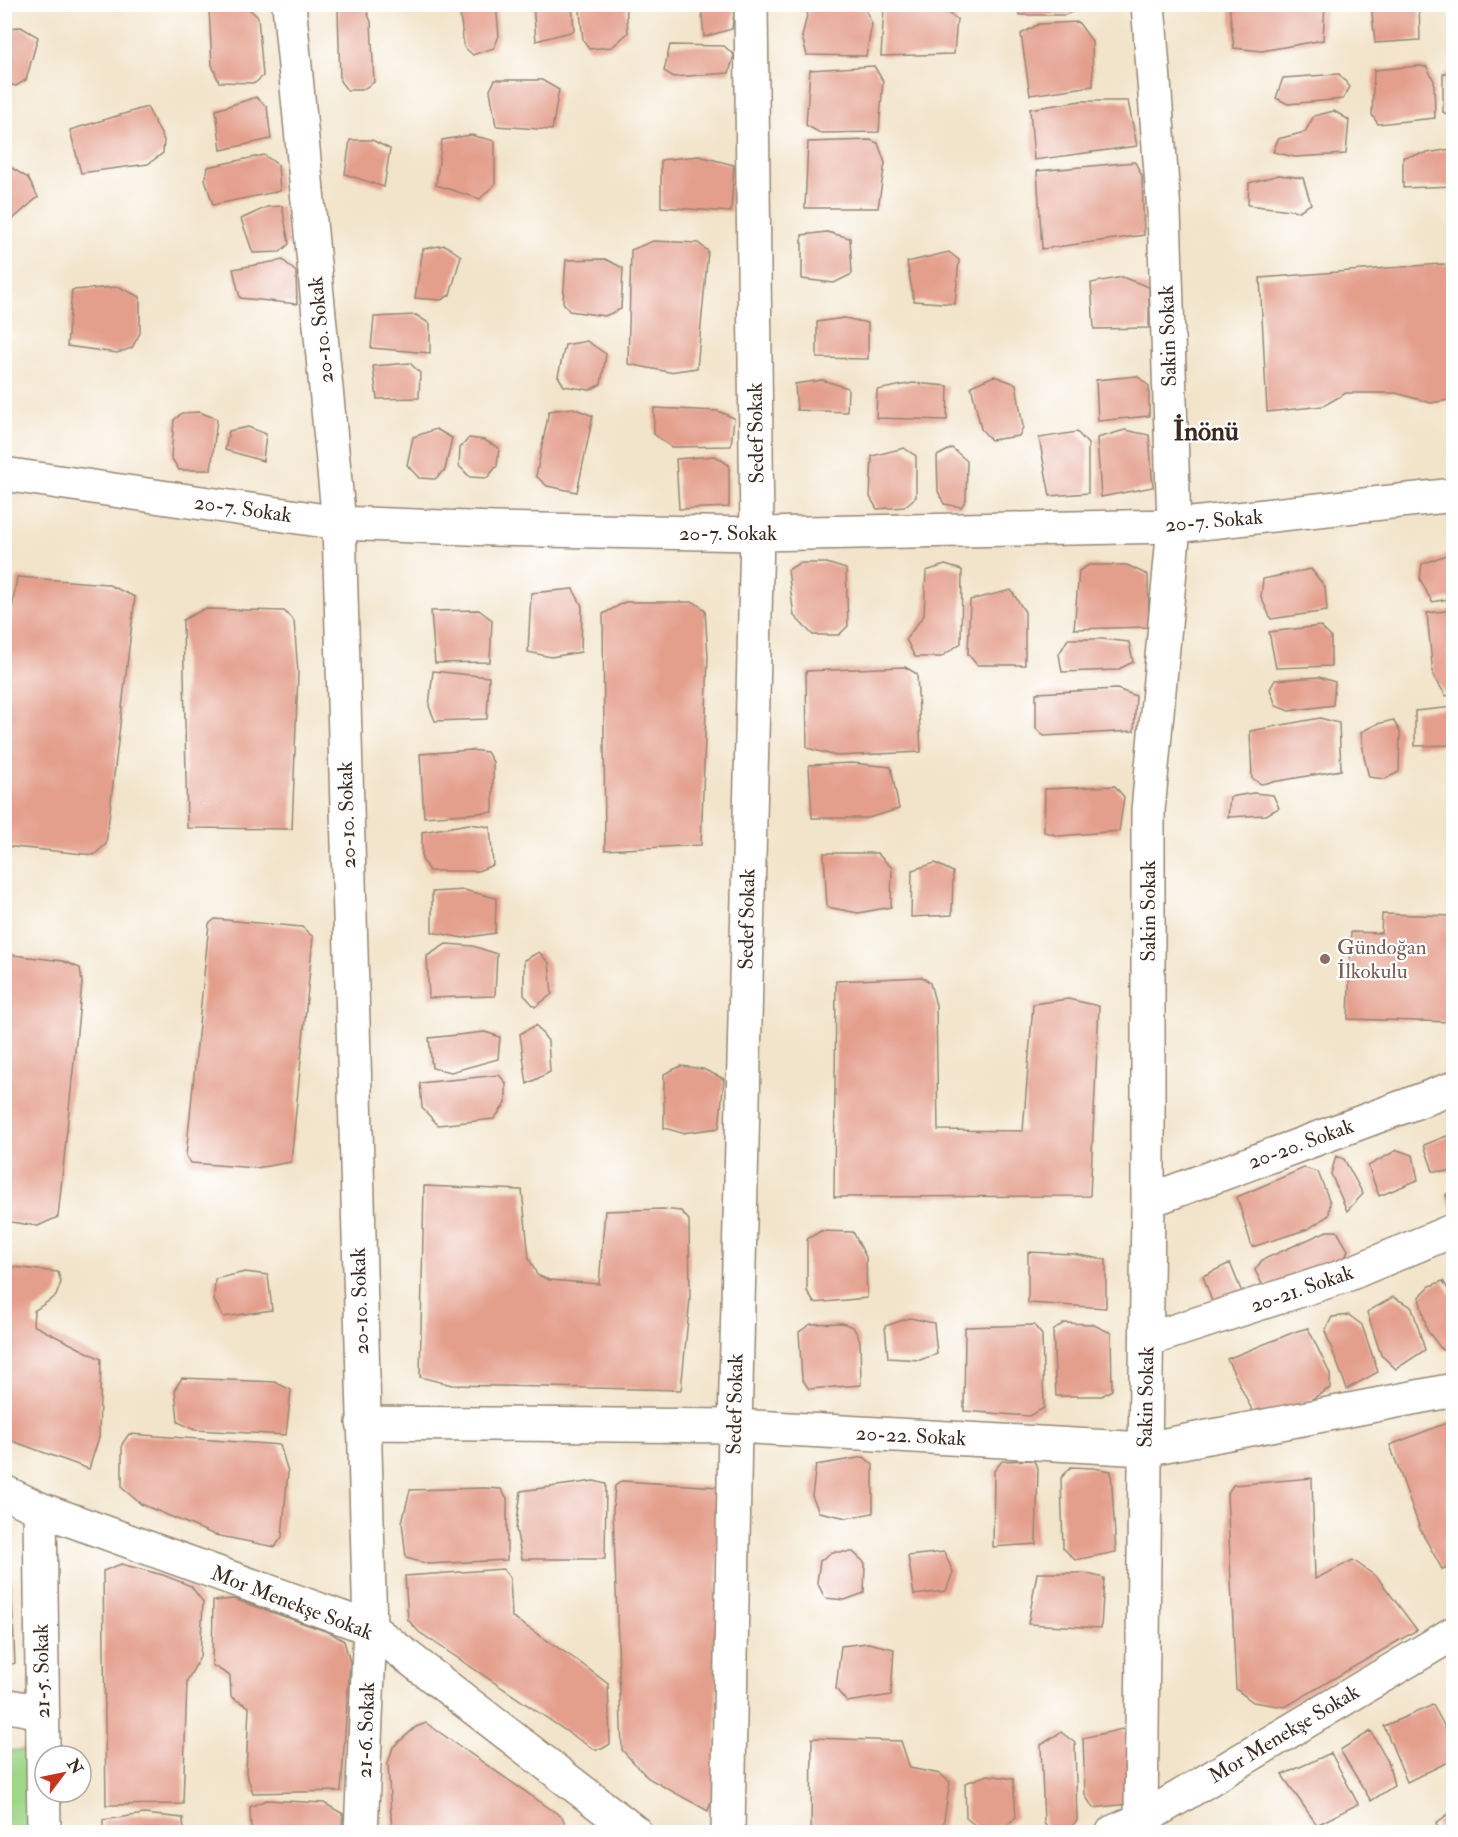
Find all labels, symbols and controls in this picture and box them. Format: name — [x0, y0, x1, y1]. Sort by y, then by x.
street label: 20-10. Sokak — [302, 275, 340, 385]
street label: Sakin Sokak — [1153, 285, 1183, 387]
street label: Sedef Sokak — [742, 382, 770, 484]
district label: İnönü — [1173, 414, 1239, 448]
street label: 20-7. Sokak — [192, 489, 294, 529]
street label: 20-7. Sokak — [1164, 503, 1264, 539]
street label: 20-7. Sokak — [679, 520, 777, 547]
street label: 20-10. Sokak — [332, 761, 362, 869]
street label: Sakin Sokak — [1135, 860, 1162, 962]
street label: Sedef Sokak — [733, 868, 761, 970]
place label: Gündoğan İlkokulu — [1337, 934, 1427, 985]
marker: Gündoğan İlkokulu — [1318, 952, 1332, 966]
street label: 20-20. Sokak — [1244, 1112, 1358, 1176]
street label: 20-10. Sokak — [345, 1247, 375, 1355]
street label: 20-21. Sokak — [1247, 1259, 1357, 1319]
street label: Sakin Sokak — [1132, 1346, 1160, 1448]
street label: Sedef Sokak — [721, 1353, 749, 1455]
street label: 20-22. Sokak — [855, 1420, 967, 1452]
street label: Mor Menekşe Sokak — [207, 1560, 377, 1646]
street label: 21-5. Sokak — [28, 1623, 56, 1719]
street label: Mor Menekşe Sokak — [1204, 1678, 1364, 1790]
street label: 21-6. Sokak — [351, 1681, 381, 1779]
north arrow — [33, 1744, 93, 1804]
text: N — [62, 1754, 88, 1779]

